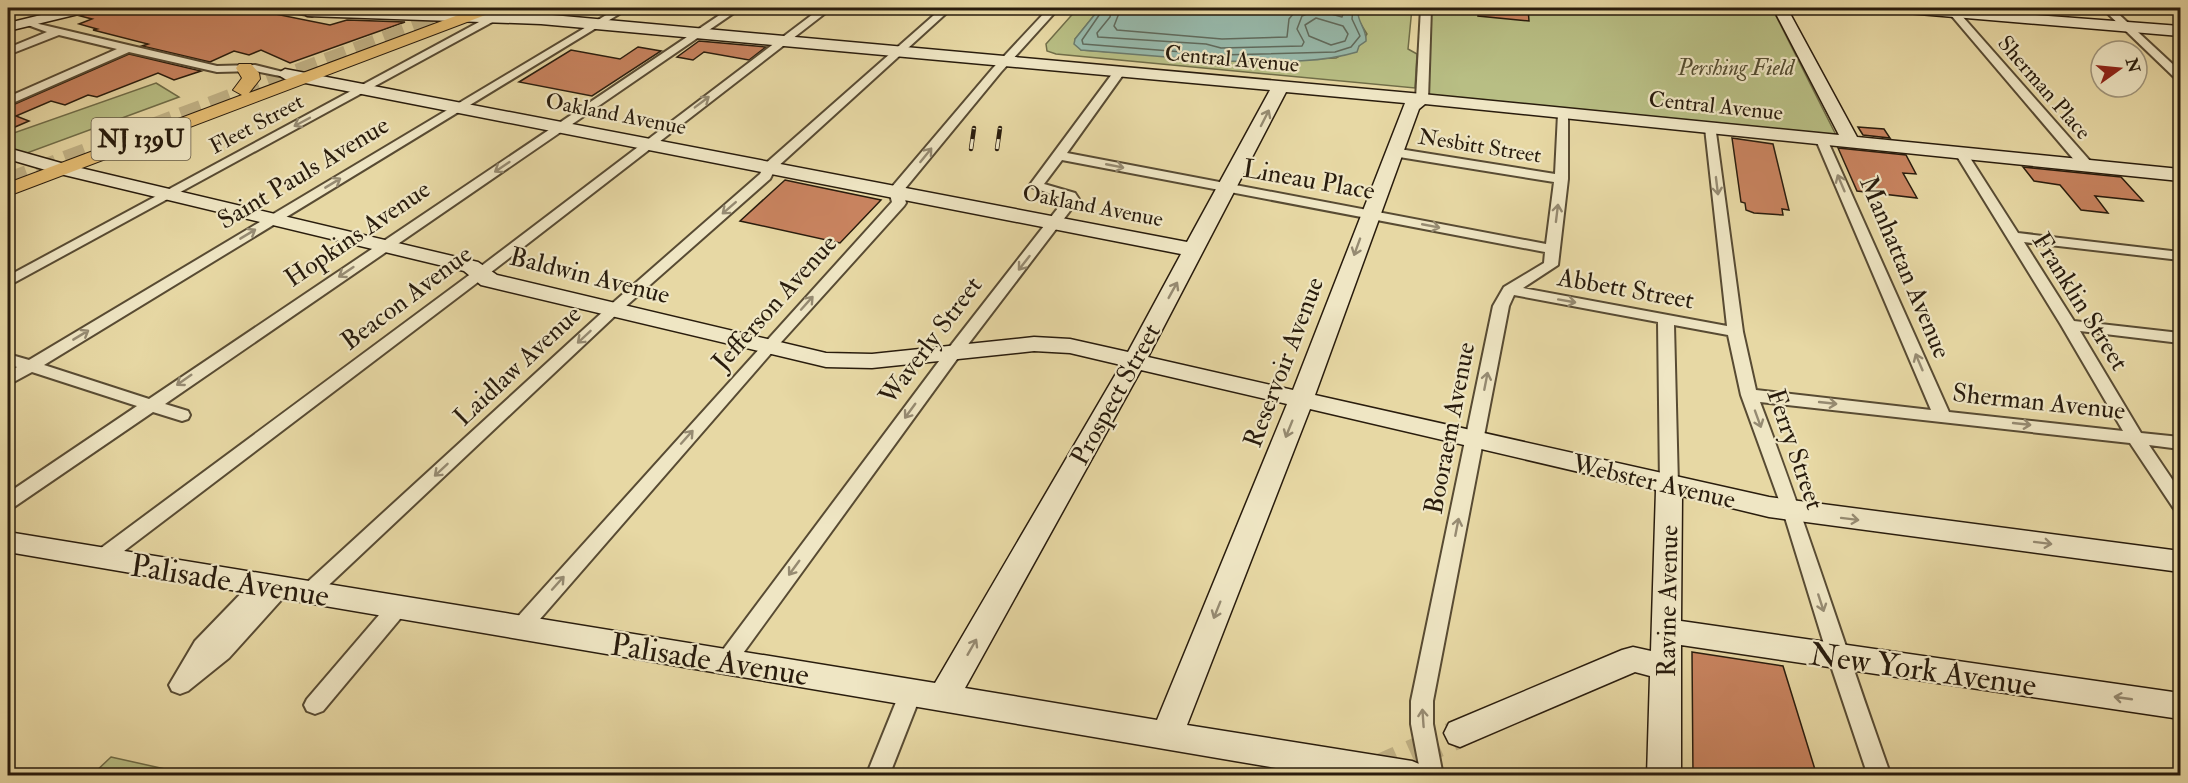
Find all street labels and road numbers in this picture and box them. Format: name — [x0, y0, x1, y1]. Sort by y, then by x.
street label: Sherman Place — [1991, 30, 2097, 145]
street label: Central Avenue — [1164, 39, 1300, 79]
street label: Central Avenue — [1647, 85, 1784, 127]
street label: Fleet Street — [205, 87, 308, 160]
street label: Oakland Avenue — [543, 87, 688, 141]
street label: Saint Pauls Avenue — [212, 109, 395, 237]
road number: NJ 139U — [92, 118, 190, 160]
street label: Nesbitt Street — [1416, 122, 1543, 170]
street label: Lineau Place — [1240, 153, 1377, 207]
street label: Manhattan Avenue — [1852, 171, 1958, 364]
street label: Hopkins Avenue — [279, 173, 437, 295]
street label: Oakland Avenue — [1020, 179, 1165, 233]
street label: Franklin Street — [2025, 226, 2135, 377]
street label: Jefferson Avenue — [705, 228, 844, 378]
street label: Beacon Avenue — [335, 238, 478, 357]
street label: Baldwin Avenue — [506, 241, 673, 311]
street label: Abbett Street — [1554, 261, 1697, 317]
street label: Waverly Street — [872, 270, 989, 412]
street label: Reservoir Avenue — [1237, 273, 1331, 452]
street label: Laidlaw Avenue — [447, 298, 588, 433]
street label: Prospect Street — [1064, 318, 1169, 471]
street label: Booraem Avenue — [1418, 339, 1482, 517]
street label: Sherman Avenue — [1951, 377, 2127, 427]
street label: Ferry Street — [1759, 385, 1831, 514]
street label: Webster Avenue — [1568, 447, 1739, 516]
street label: Ravine Avenue — [1651, 525, 1685, 677]
street label: Palisade Avenue — [128, 546, 332, 616]
street label: Palisade Avenue — [608, 625, 812, 695]
street label: New York Avenue — [1807, 634, 2039, 706]

